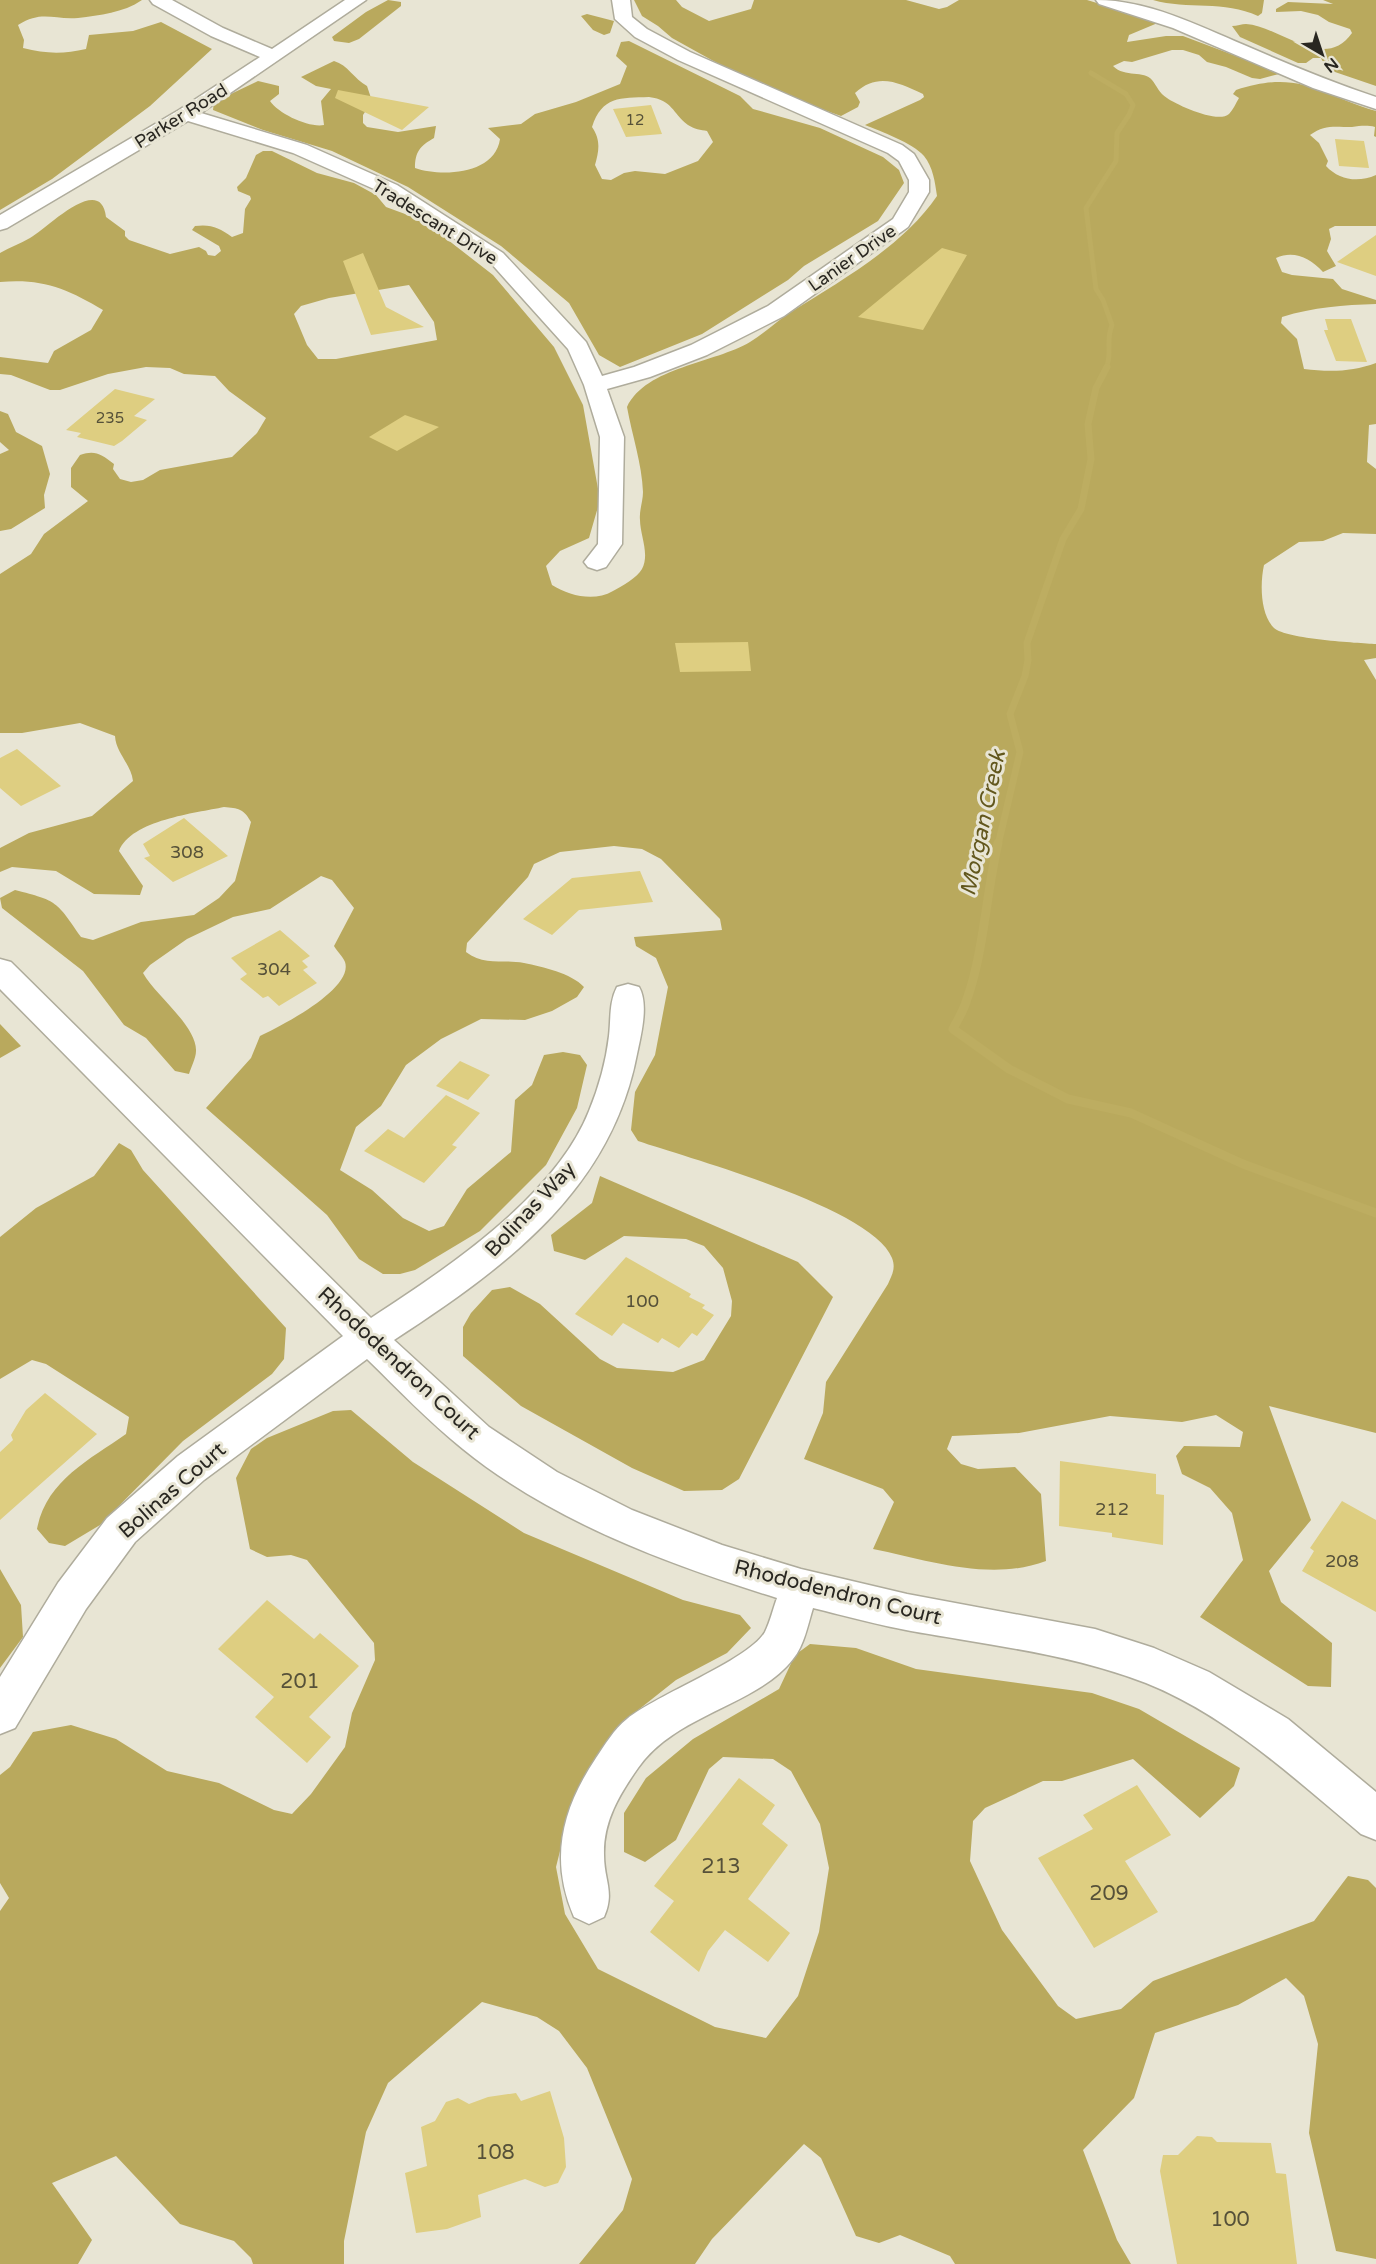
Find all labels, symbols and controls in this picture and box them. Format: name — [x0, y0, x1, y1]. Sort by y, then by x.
north arrow — [1292, 24, 1352, 84]
text: N — [1320, 53, 1342, 77]
street label: Parker Road — [131, 79, 231, 153]
house number: 12 — [626, 111, 644, 129]
street label: Tradescant Drive — [368, 175, 502, 269]
street label: Lanier Drive — [804, 220, 900, 296]
house number: 235 — [96, 409, 124, 427]
water label: Morgan Creek — [955, 746, 1011, 898]
house number: 308 — [170, 841, 204, 863]
house number: 304 — [257, 958, 291, 980]
street label: Bolinas Way — [480, 1157, 581, 1262]
street label: Rhododendron Court — [312, 1282, 485, 1445]
house number: 100 — [625, 1290, 659, 1312]
street label: Bolinas Court — [114, 1437, 231, 1544]
house number: 212 — [1095, 1498, 1129, 1520]
house number: 208 — [1325, 1550, 1359, 1572]
street label: Rhododendron Court — [732, 1555, 944, 1630]
house number: 201 — [280, 1669, 320, 1694]
house number: 213 — [701, 1854, 741, 1879]
house number: 209 — [1089, 1881, 1129, 1906]
house number: 108 — [475, 2140, 515, 2165]
house number: 100 — [1210, 2207, 1250, 2232]

